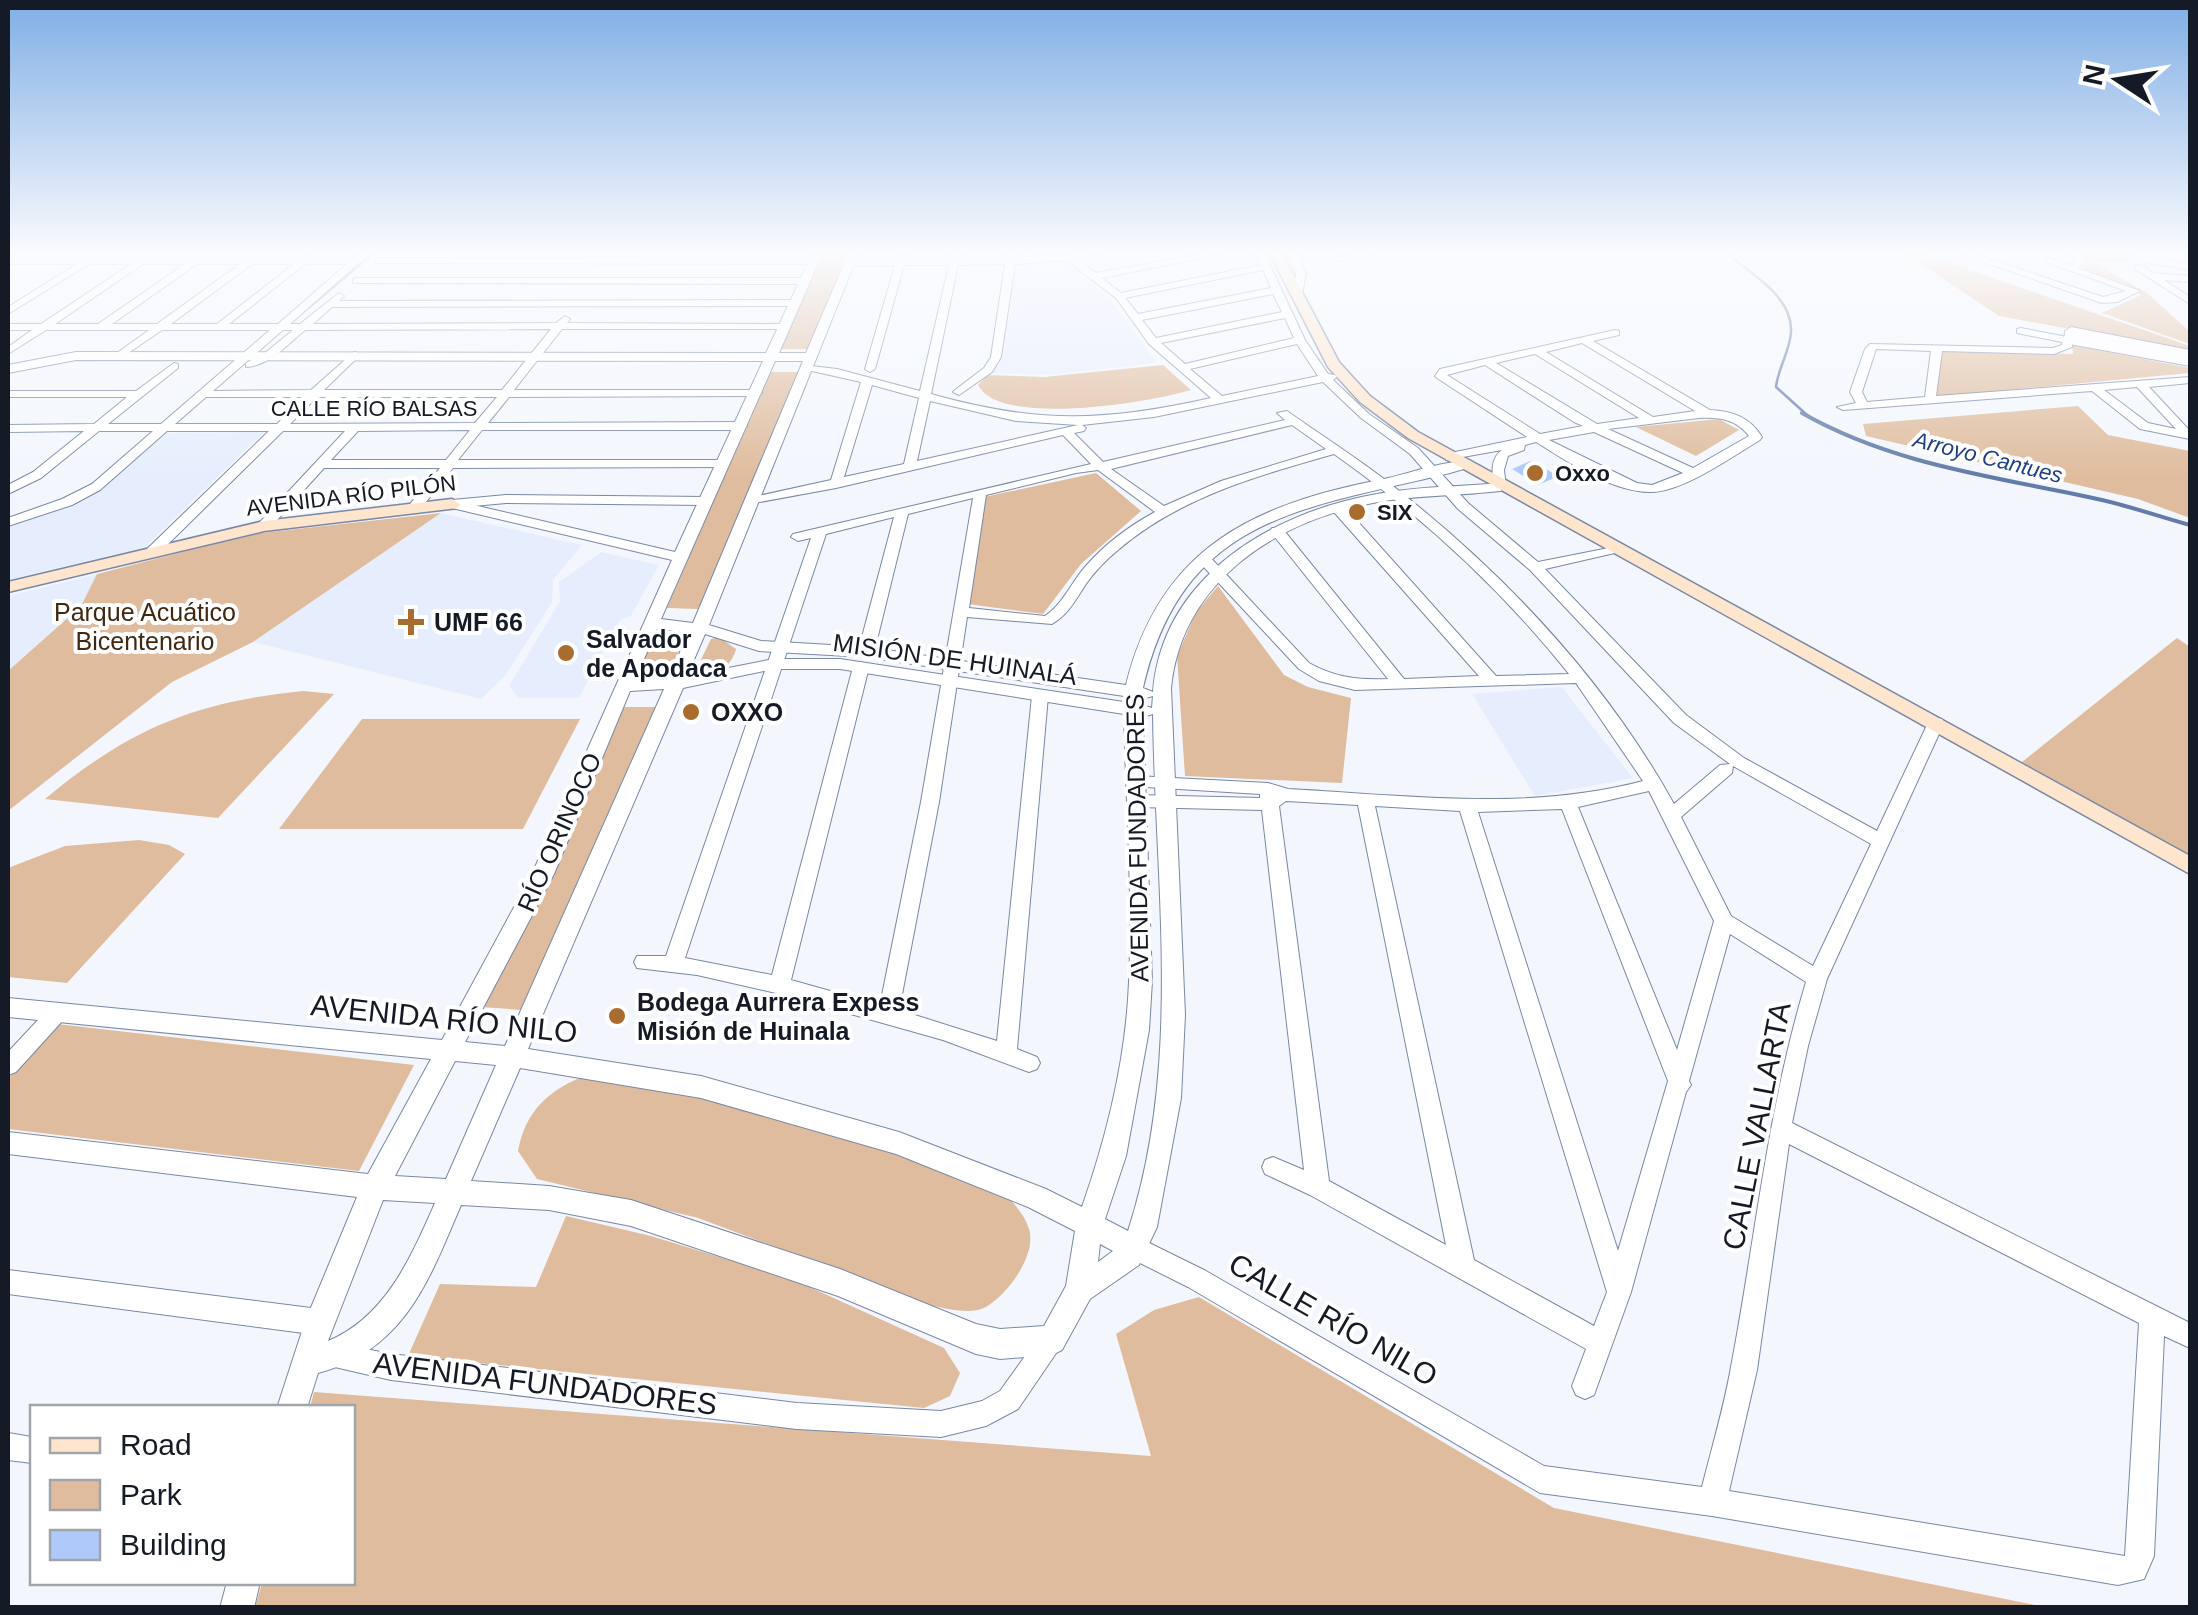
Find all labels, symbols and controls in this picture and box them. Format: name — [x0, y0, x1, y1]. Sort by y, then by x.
north arrow — [2068, 30, 2168, 130]
text: N — [2077, 62, 2111, 88]
street label: CALLE RÍO BALSAS — [271, 396, 477, 421]
water label: Arroyo Cantues — [1909, 426, 2065, 488]
place label: Oxxo — [1555, 461, 1610, 486]
marker: Oxxo — [1524, 462, 1546, 484]
street label: AVENIDA RÍO PILÓN — [245, 470, 457, 521]
place label: SIX — [1377, 500, 1413, 525]
marker: SIX — [1346, 501, 1368, 523]
park label: Parque Acuático Bicentenario — [54, 598, 236, 655]
place label: UMF 66 — [434, 608, 523, 636]
marker: UMF 66 — [398, 609, 424, 635]
place label: Salvador de Apodaca — [586, 625, 728, 682]
street label: MISIÓN DE HUINALÁ — [831, 628, 1079, 690]
marker: Salvador de Apodaca — [555, 642, 577, 664]
street label: AVENIDA FUNDADORES — [1120, 694, 1154, 982]
place label: OXXO — [711, 698, 783, 726]
marker: OXXO — [680, 701, 702, 723]
street label: RÍO ORINOCO — [511, 748, 607, 916]
street label: AVENIDA RÍO NILO — [309, 988, 579, 1049]
place label: Bodega Aurrera Expess Misión de Huinala — [637, 988, 920, 1045]
street label: CALLE VALLARTA — [1716, 999, 1797, 1253]
marker: Bodega Aurrera Expess Misión de Huinala — [606, 1005, 628, 1027]
street label: CALLE RÍO NILO — [1223, 1247, 1443, 1393]
street label: AVENIDA FUNDADORES — [371, 1346, 719, 1421]
legend — [30, 1405, 355, 1585]
text: Road — [120, 1428, 192, 1461]
text: Park — [120, 1478, 183, 1511]
text: Building — [120, 1528, 227, 1561]

